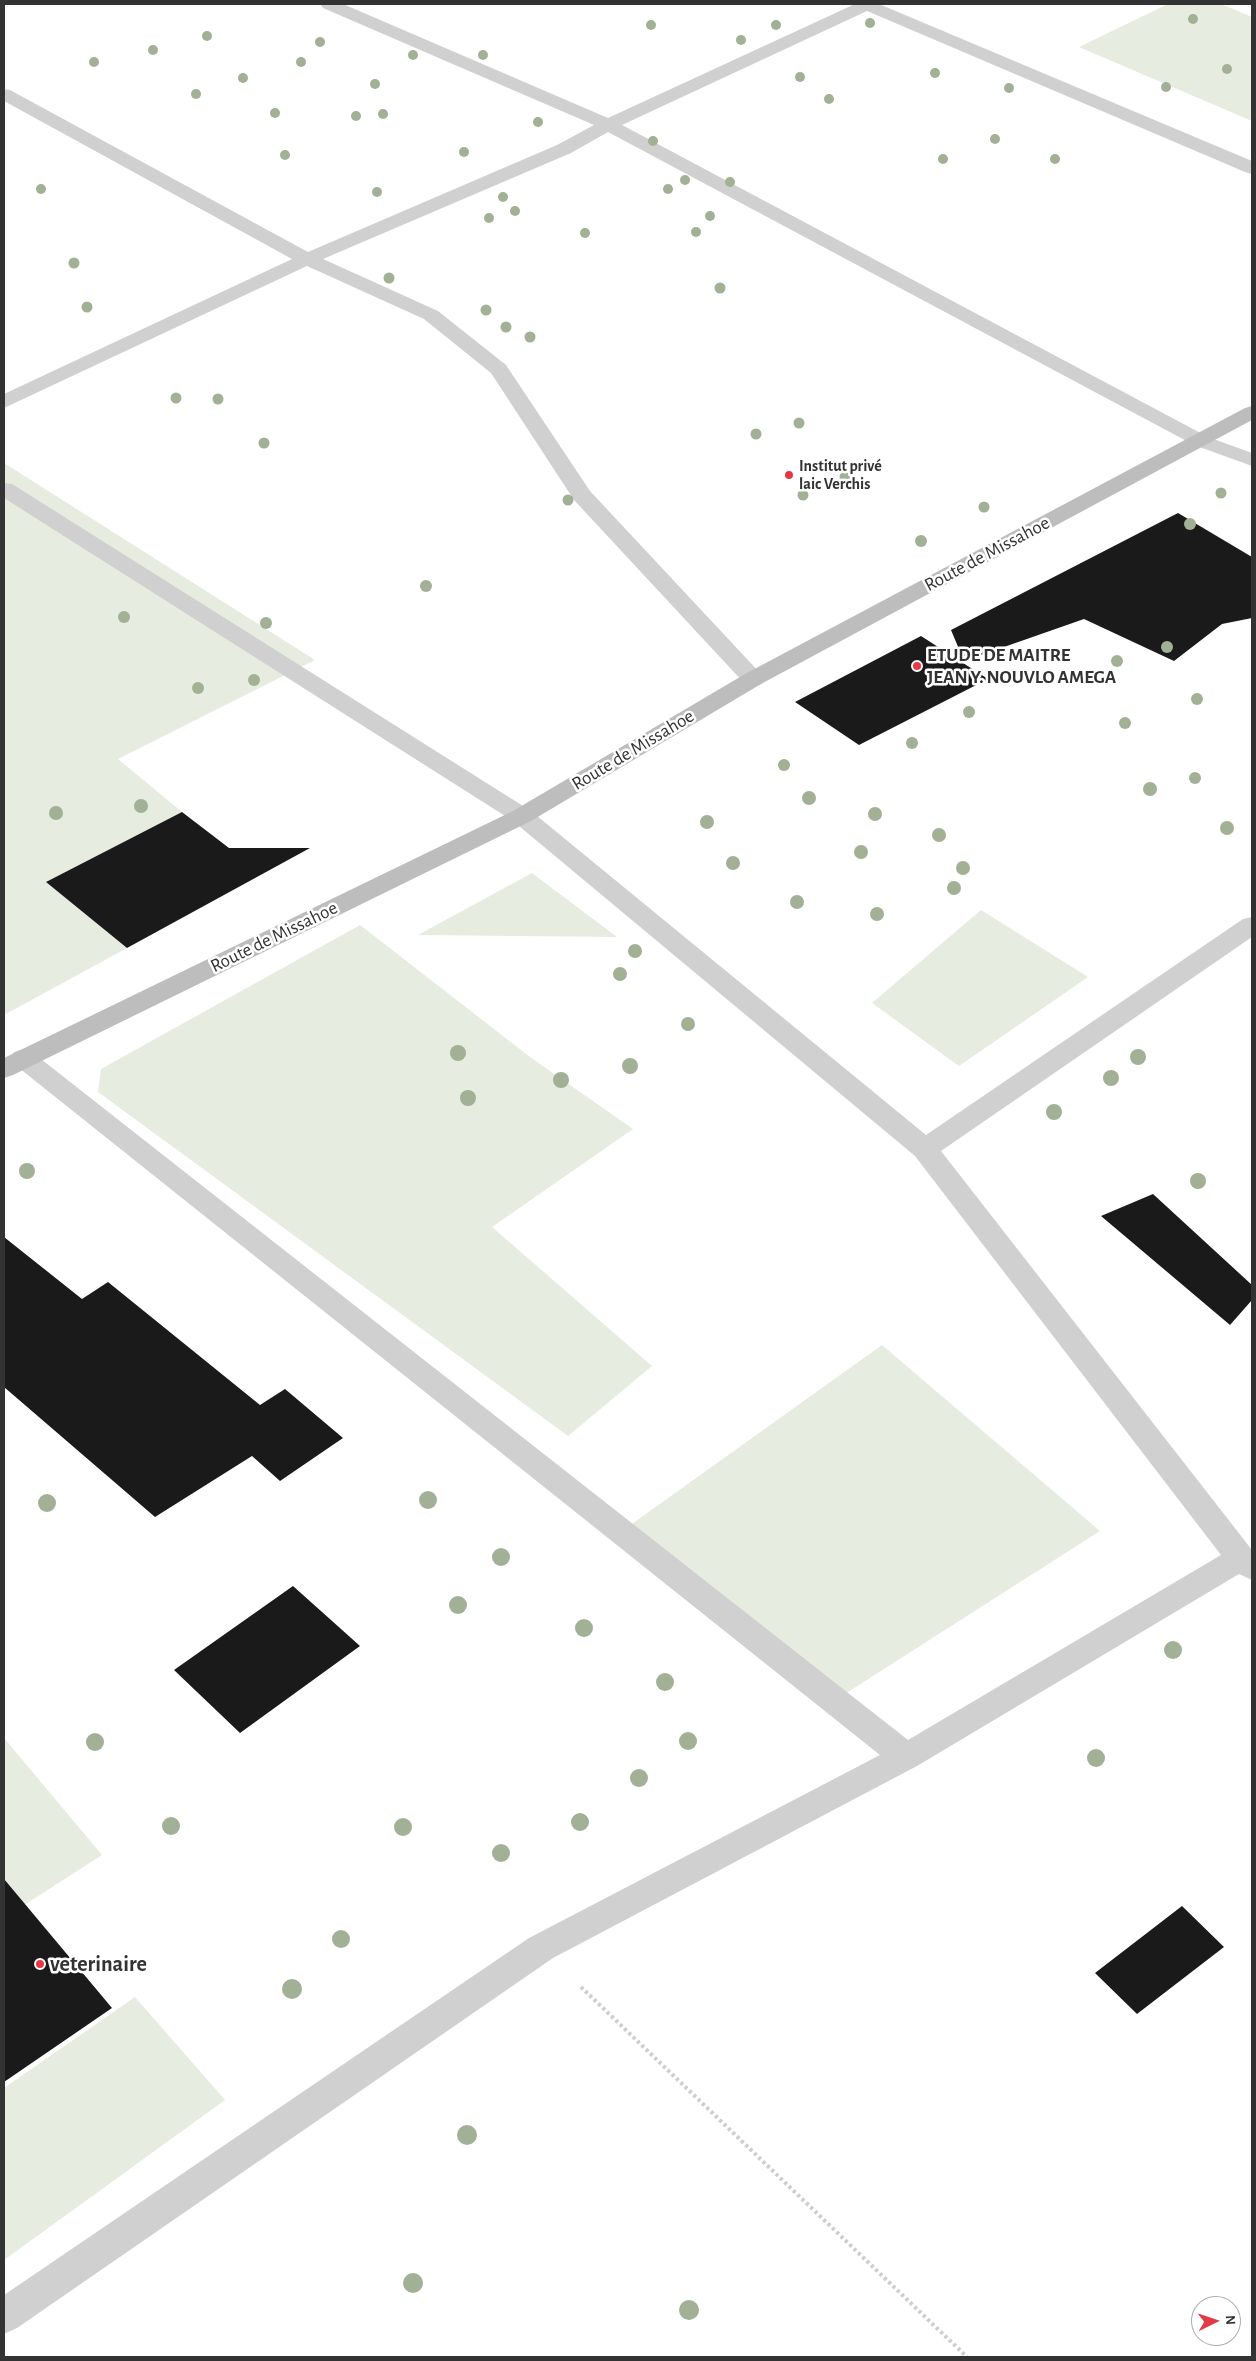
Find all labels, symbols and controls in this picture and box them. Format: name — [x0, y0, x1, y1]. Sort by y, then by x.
place label: Institut privé laic Verchis — [799, 456, 882, 494]
marker: Institut privé laic Verchis — [783, 469, 795, 481]
street label: Route de Missahoe — [920, 511, 1054, 597]
place label: ETUDE DE MAITRE JEAN Y. NOUVLO AMEGA — [927, 644, 1116, 688]
marker: ETUDE DE MAITRE JEAN Y. NOUVLO AMEGA — [911, 660, 923, 672]
street label: Route de Missahoe — [568, 705, 698, 795]
street label: Route de Missahoe — [207, 896, 341, 978]
place label: veterinaire — [50, 1951, 147, 1977]
marker: veterinaire — [34, 1958, 46, 1970]
north arrow — [1191, 2296, 1241, 2346]
text: N — [1223, 2315, 1237, 2325]

